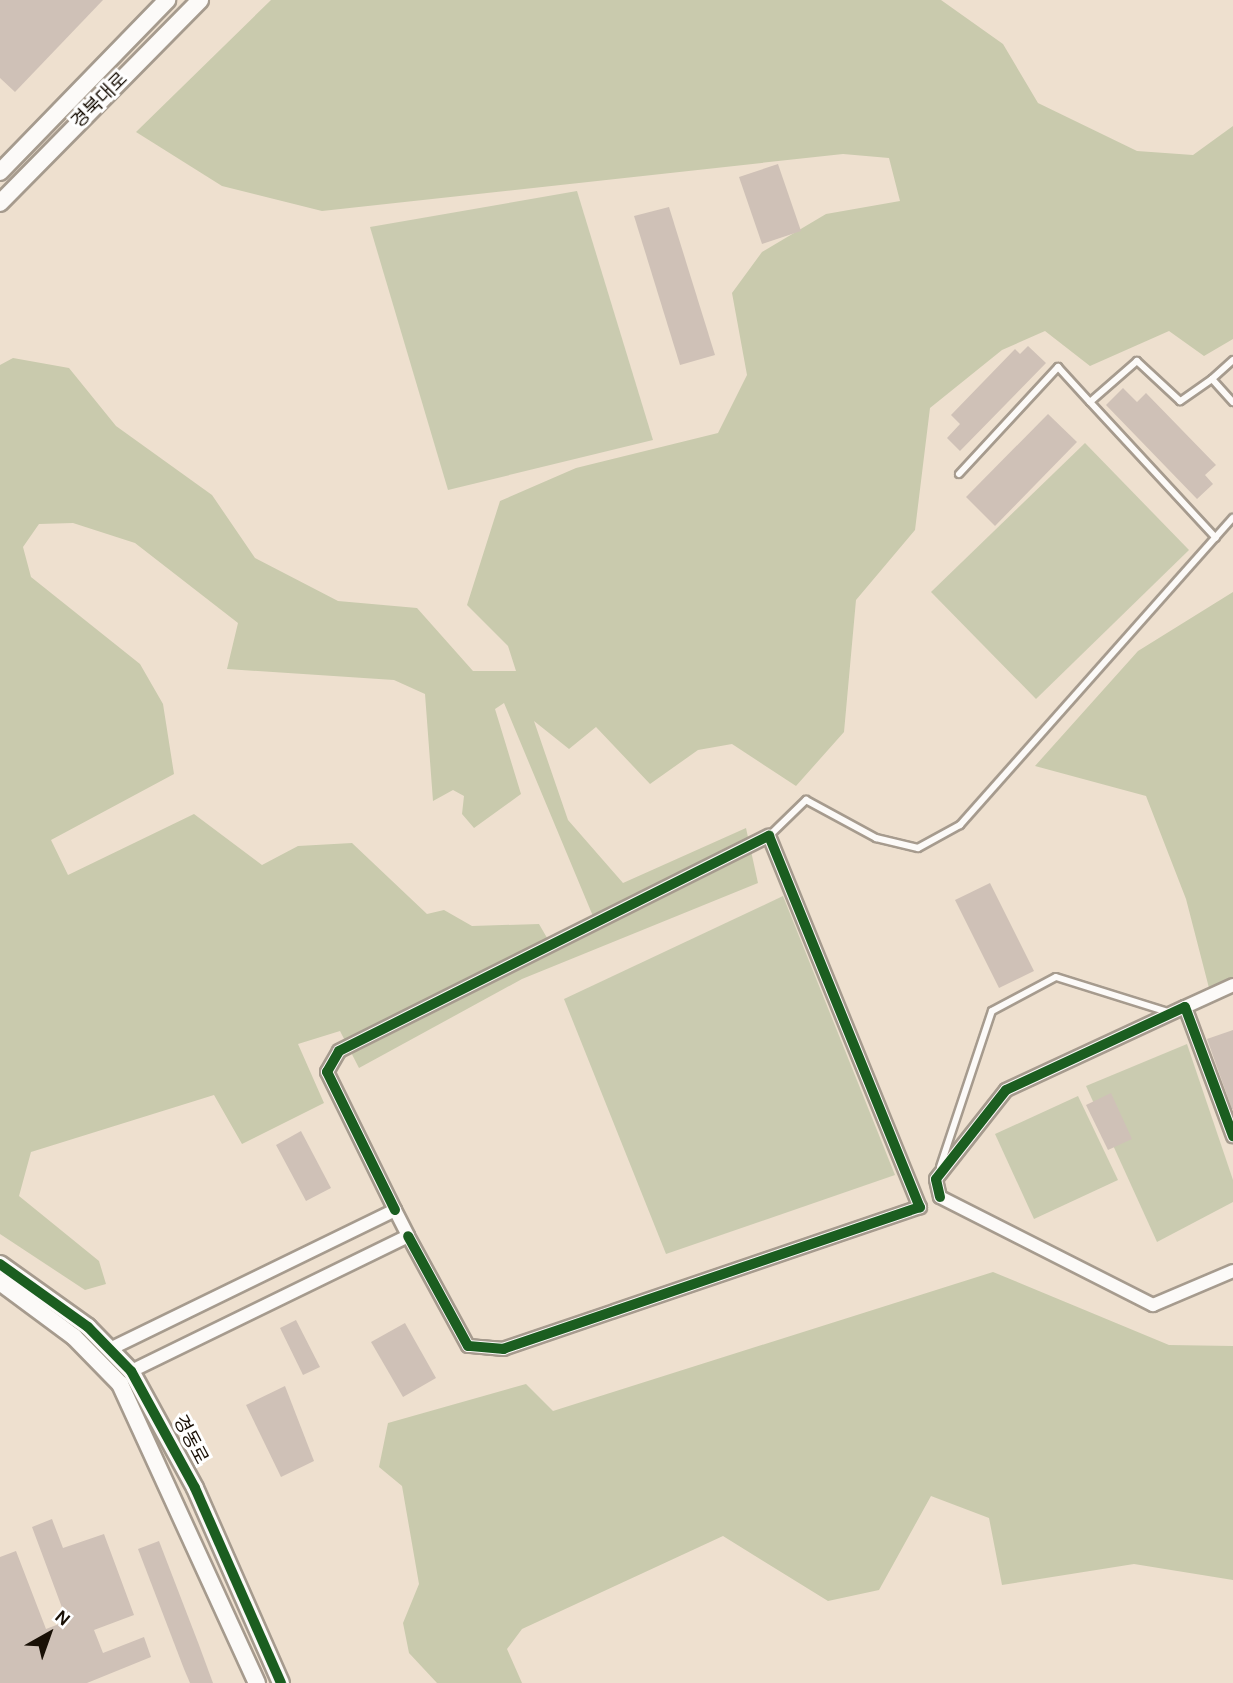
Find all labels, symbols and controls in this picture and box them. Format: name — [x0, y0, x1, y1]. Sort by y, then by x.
street label: 경북대로 — [67, 68, 133, 134]
street label: 경동로 — [168, 1411, 212, 1469]
north arrow — [14, 1599, 84, 1669]
text: N — [50, 1605, 75, 1631]

